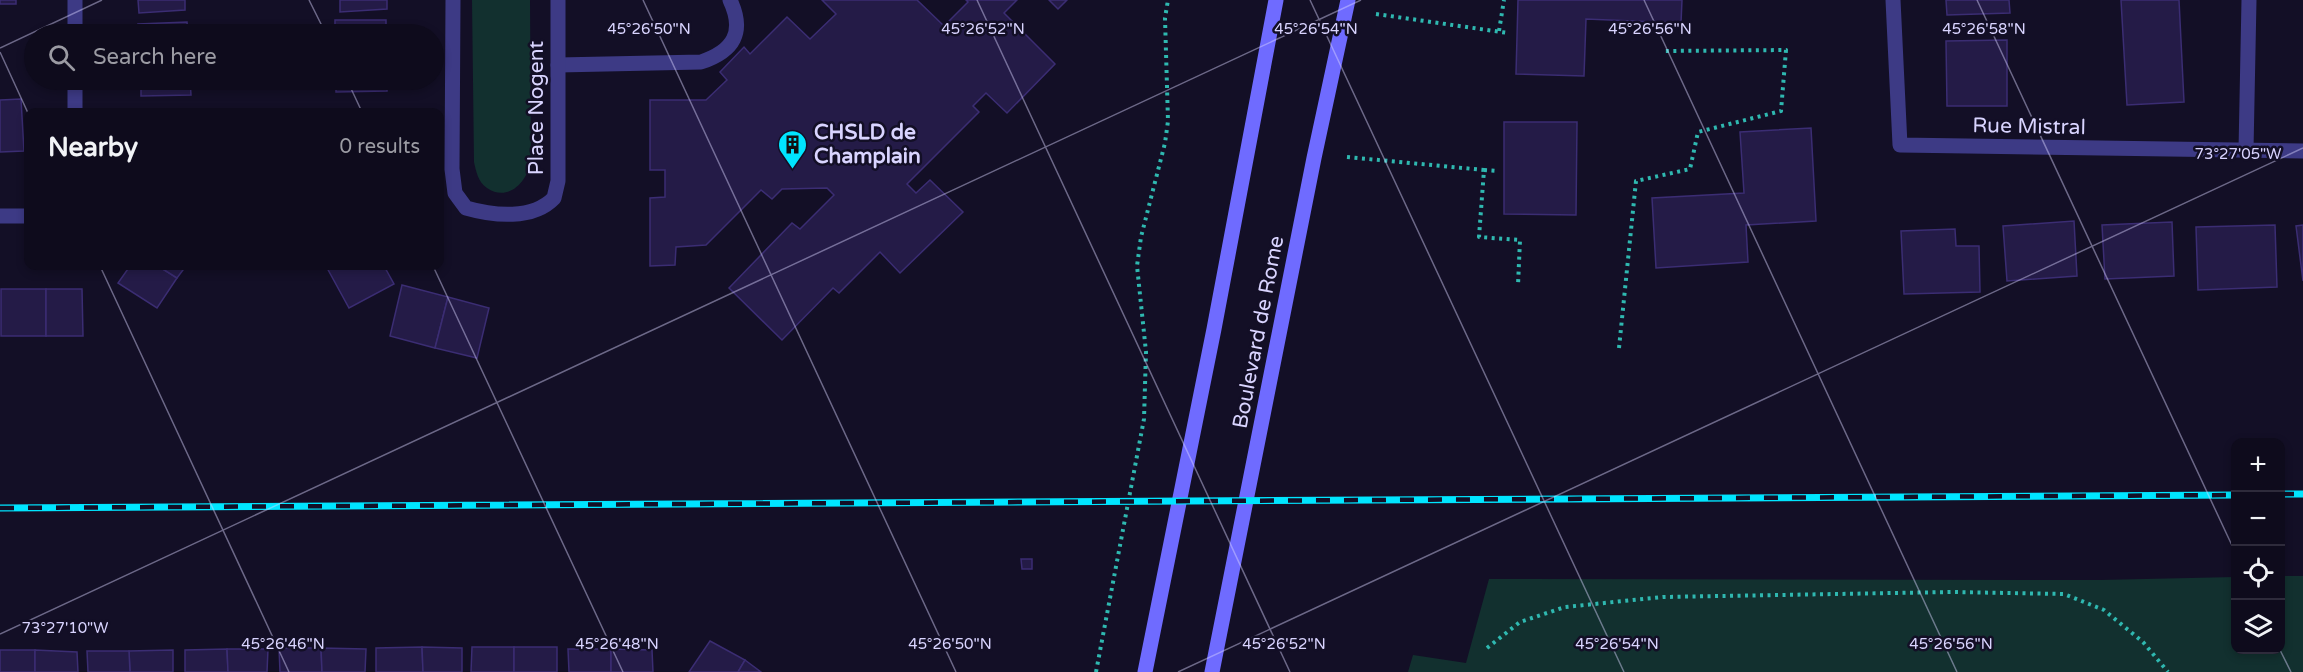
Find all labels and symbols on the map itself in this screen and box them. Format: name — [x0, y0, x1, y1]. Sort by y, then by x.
text: 45°26'50"N — [607, 20, 691, 38]
text: 45°26'52"N — [941, 20, 1025, 38]
text: 45°26'54"N — [1274, 20, 1358, 38]
text: 45°26'56"N — [1608, 20, 1692, 38]
text: 45°26'58"N — [1942, 20, 2026, 38]
street label: Place Nogent — [524, 41, 549, 175]
street label: Rue Mistral — [1972, 113, 2086, 140]
place label: CHSLD de Champlain — [814, 120, 921, 169]
building icon: CHSLD de Champlain — [777, 128, 809, 170]
text: 73°27'05"W — [2195, 145, 2281, 163]
street label: Boulevard de Rome — [1228, 234, 1289, 431]
text: 73°27'10"W — [22, 619, 108, 637]
text: 45°26'46"N — [241, 635, 325, 653]
text: 45°26'48"N — [575, 635, 659, 653]
text: 45°26'50"N — [908, 635, 992, 653]
text: 45°26'52"N — [1242, 635, 1326, 653]
text: 45°26'54"N — [1575, 635, 1659, 653]
text: 45°26'56"N — [1909, 635, 1993, 653]

